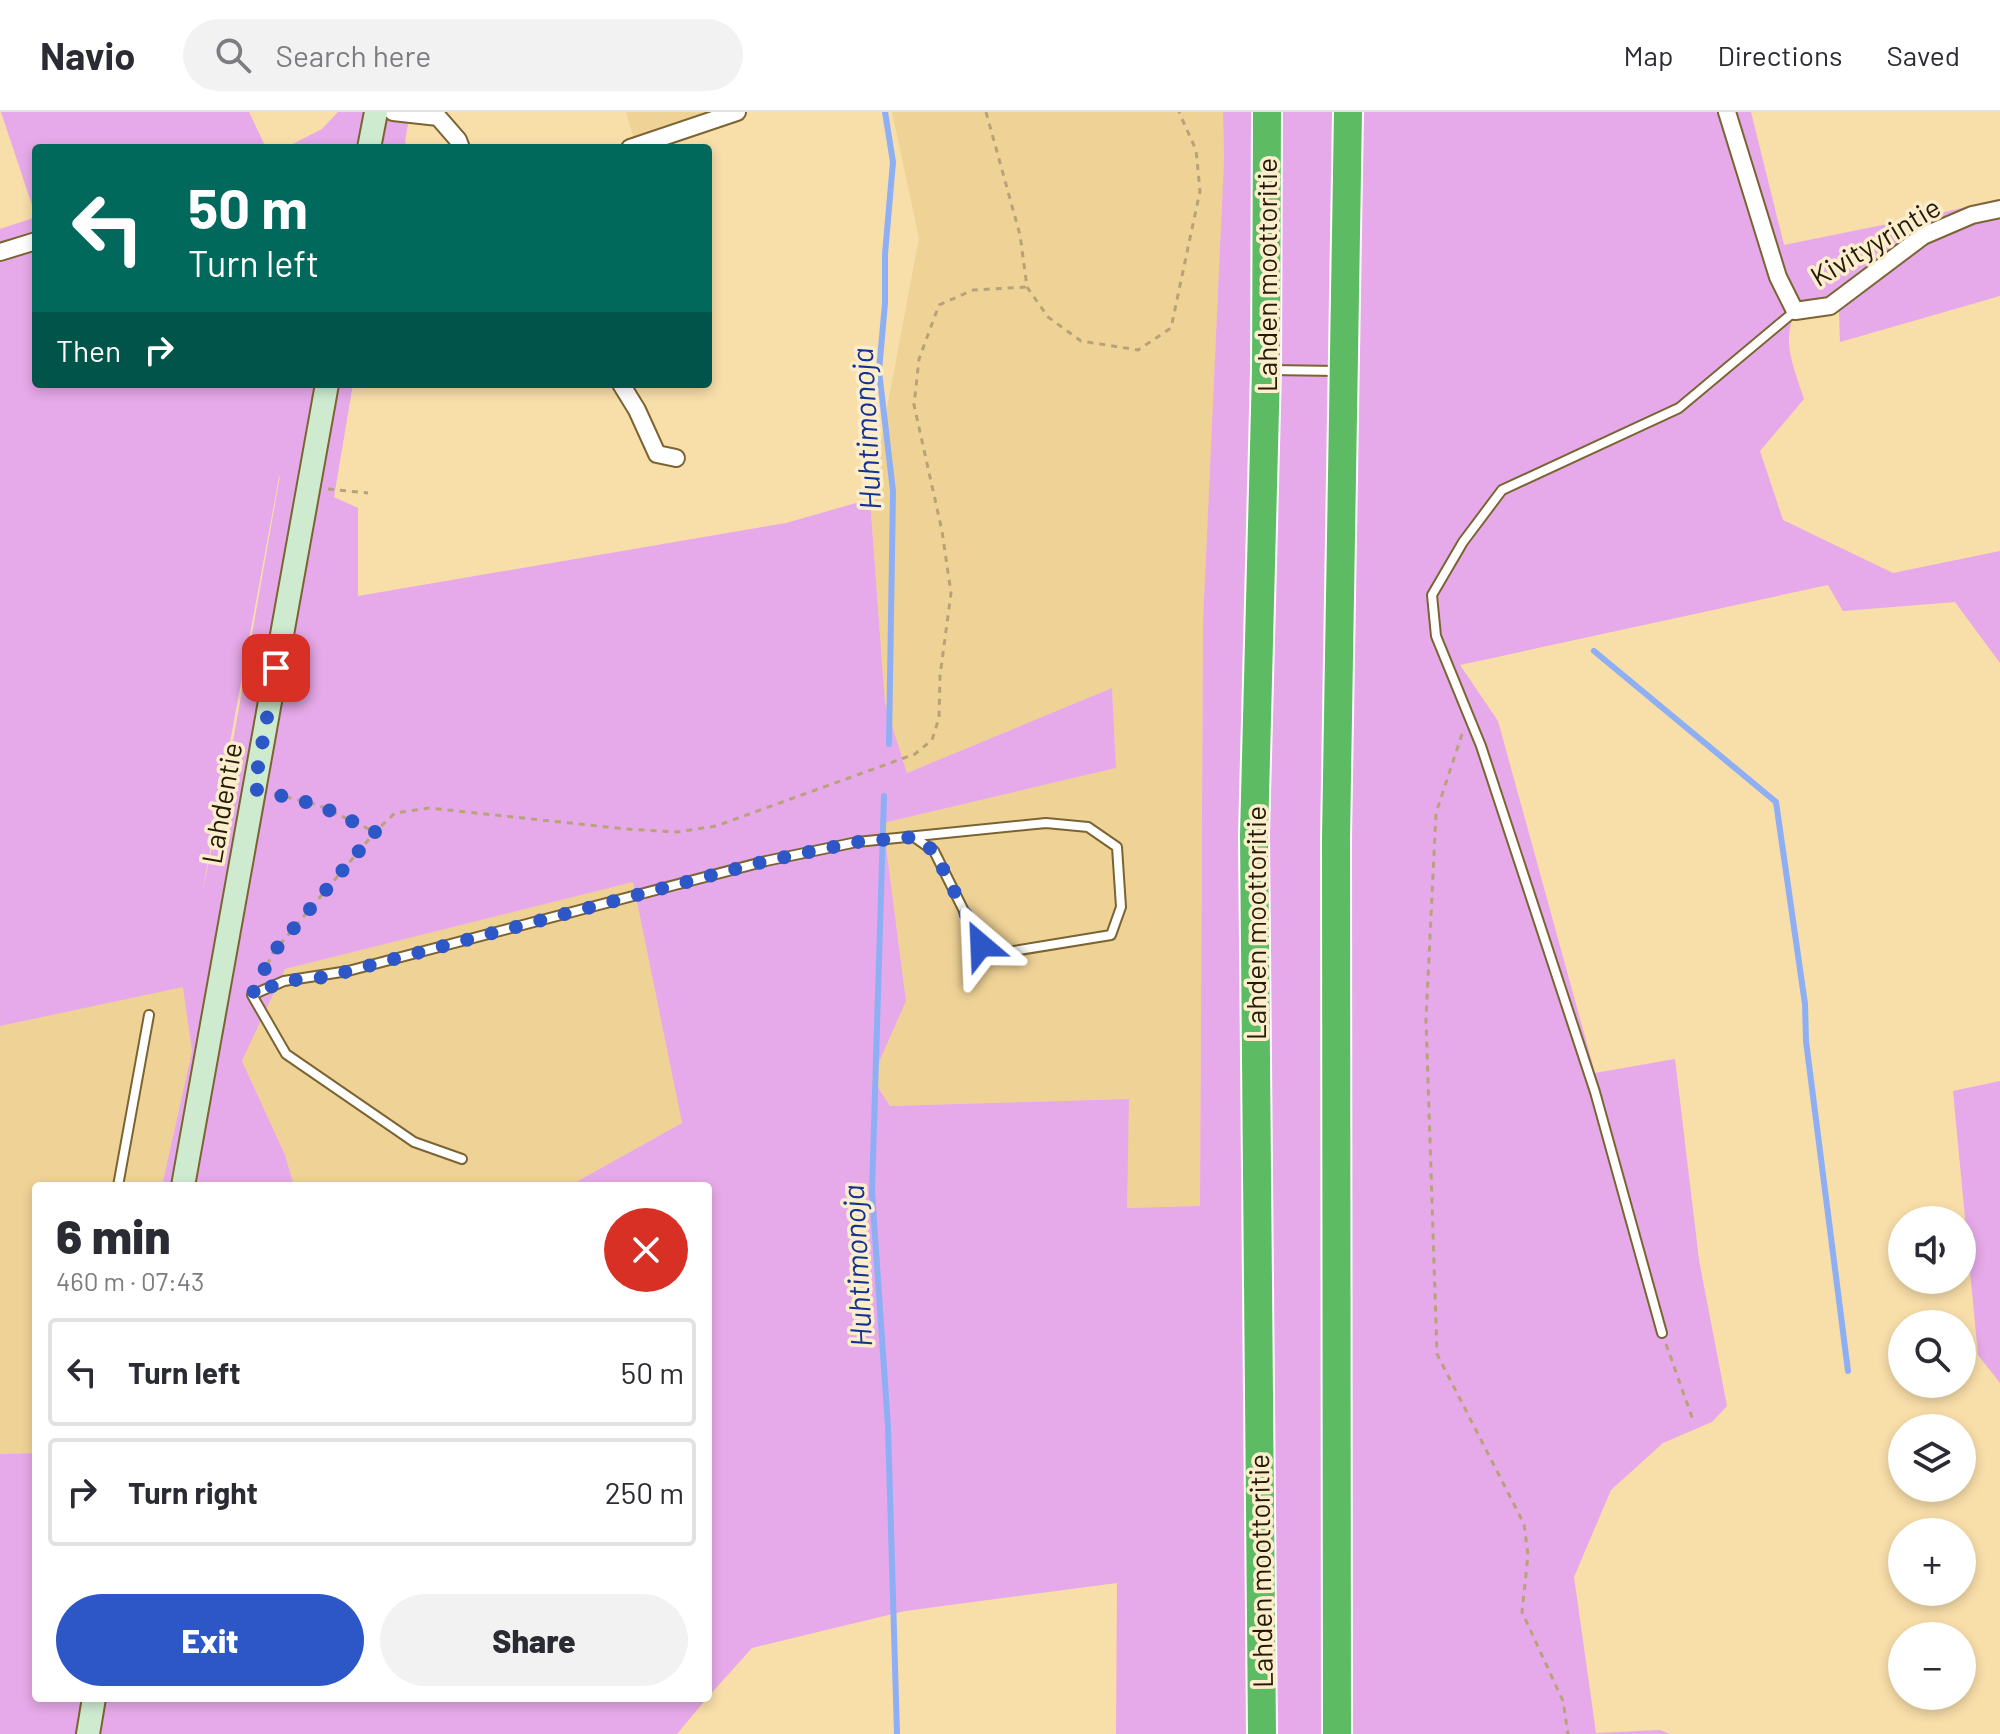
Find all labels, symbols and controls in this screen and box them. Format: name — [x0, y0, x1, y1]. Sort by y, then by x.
search box — [183, 19, 743, 91]
text: Navio — [40, 32, 135, 78]
icon: search — [211, 33, 255, 77]
text: Search here — [275, 37, 431, 73]
text: Map — [1624, 38, 1673, 72]
text: Directions — [1717, 38, 1843, 72]
text: Saved — [1887, 38, 1960, 72]
street label: Lahden moottoritie — [1249, 158, 1283, 392]
text: 50 m — [188, 173, 308, 240]
icon: left — [56, 176, 160, 280]
street label: Kivityyrintie — [1804, 189, 1946, 293]
text: Turn left — [188, 241, 319, 284]
icon: right — [137, 328, 181, 372]
text: Then — [56, 332, 121, 368]
water label: Huhtimonoja — [843, 347, 887, 511]
pin — [242, 634, 310, 702]
icon: arrive — [254, 646, 298, 690]
street label: Lahdentie — [194, 740, 248, 866]
street label: Lahden moottoritie — [1238, 806, 1272, 1040]
position arrow — [939, 903, 1023, 987]
water label: Huhtimonoja — [834, 1184, 878, 1348]
text: 6 min — [56, 1206, 171, 1264]
map controls — [1888, 1206, 1976, 1710]
button: sound — [1888, 1206, 1976, 1294]
button: close — [604, 1208, 688, 1292]
text: 460 m · 07:43 — [56, 1265, 205, 1296]
button: search — [1888, 1310, 1976, 1398]
icon: left — [60, 1350, 104, 1394]
text: Turn left — [128, 1354, 241, 1390]
text: 50 m — [621, 1354, 684, 1390]
button: layers — [1888, 1414, 1976, 1502]
street label: Lahden moottoritie — [1241, 1454, 1279, 1688]
icon: right — [60, 1470, 104, 1514]
text: Turn right — [128, 1474, 258, 1510]
text: 250 m — [605, 1474, 684, 1510]
button: + — [1888, 1518, 1976, 1606]
button: Exit — [56, 1594, 364, 1686]
button: Share — [380, 1594, 688, 1686]
button: − — [1888, 1622, 1976, 1710]

